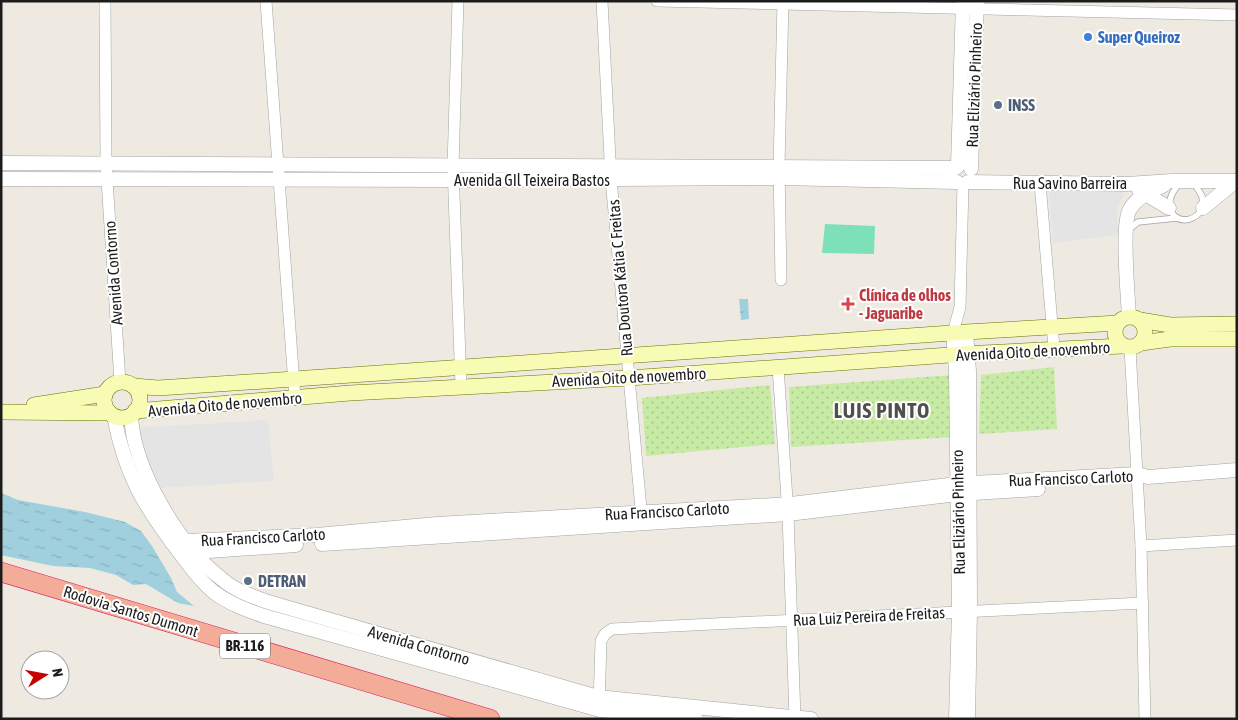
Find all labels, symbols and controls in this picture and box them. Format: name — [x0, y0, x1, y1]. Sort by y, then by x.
street label: Rua Eliziário Pinheiro — [963, 22, 985, 148]
place label: Super Queiroz — [1098, 28, 1180, 46]
marker: Super Queiroz — [1082, 31, 1094, 43]
place label: INSS — [1008, 96, 1035, 114]
marker: INSS — [992, 99, 1004, 111]
street label: Avenida GIl Teixeira Bastos — [454, 171, 610, 189]
street label: Rua Savino Barreira — [1013, 174, 1127, 192]
street label: Rua Doutora Kátia C Freitas — [604, 199, 636, 357]
street label: Avenida Contorno — [100, 220, 126, 326]
place label: Clínica de olhos - Jaguaribe — [859, 286, 951, 322]
marker: Clínica de olhos - Jaguaribe — [841, 297, 855, 311]
street label: Avenida Oito de novembro — [955, 338, 1111, 364]
street label: Avenida Oito de novembro — [551, 364, 707, 390]
street label: Avenida Oito de novembro — [147, 388, 303, 420]
district label: LUIS PINTO — [834, 398, 930, 422]
street label: Rua Eliziário Pinheiro — [948, 449, 968, 575]
street label: Rua Francisco Carloto — [1008, 467, 1134, 489]
street label: Rua Francisco Carloto — [604, 499, 730, 523]
street label: Rua Francisco Carloto — [200, 525, 326, 549]
place label: DETRAN — [258, 572, 306, 590]
marker: DETRAN — [242, 575, 254, 587]
street label: Rodovia Santos Dumont — [61, 582, 201, 640]
street label: Rua Luiz Pereira de Freitas — [793, 603, 946, 629]
street label: Avenida Contorno — [366, 622, 472, 668]
road number: BR-116 — [220, 634, 270, 658]
north arrow — [20, 650, 70, 700]
text: N — [49, 667, 66, 678]

